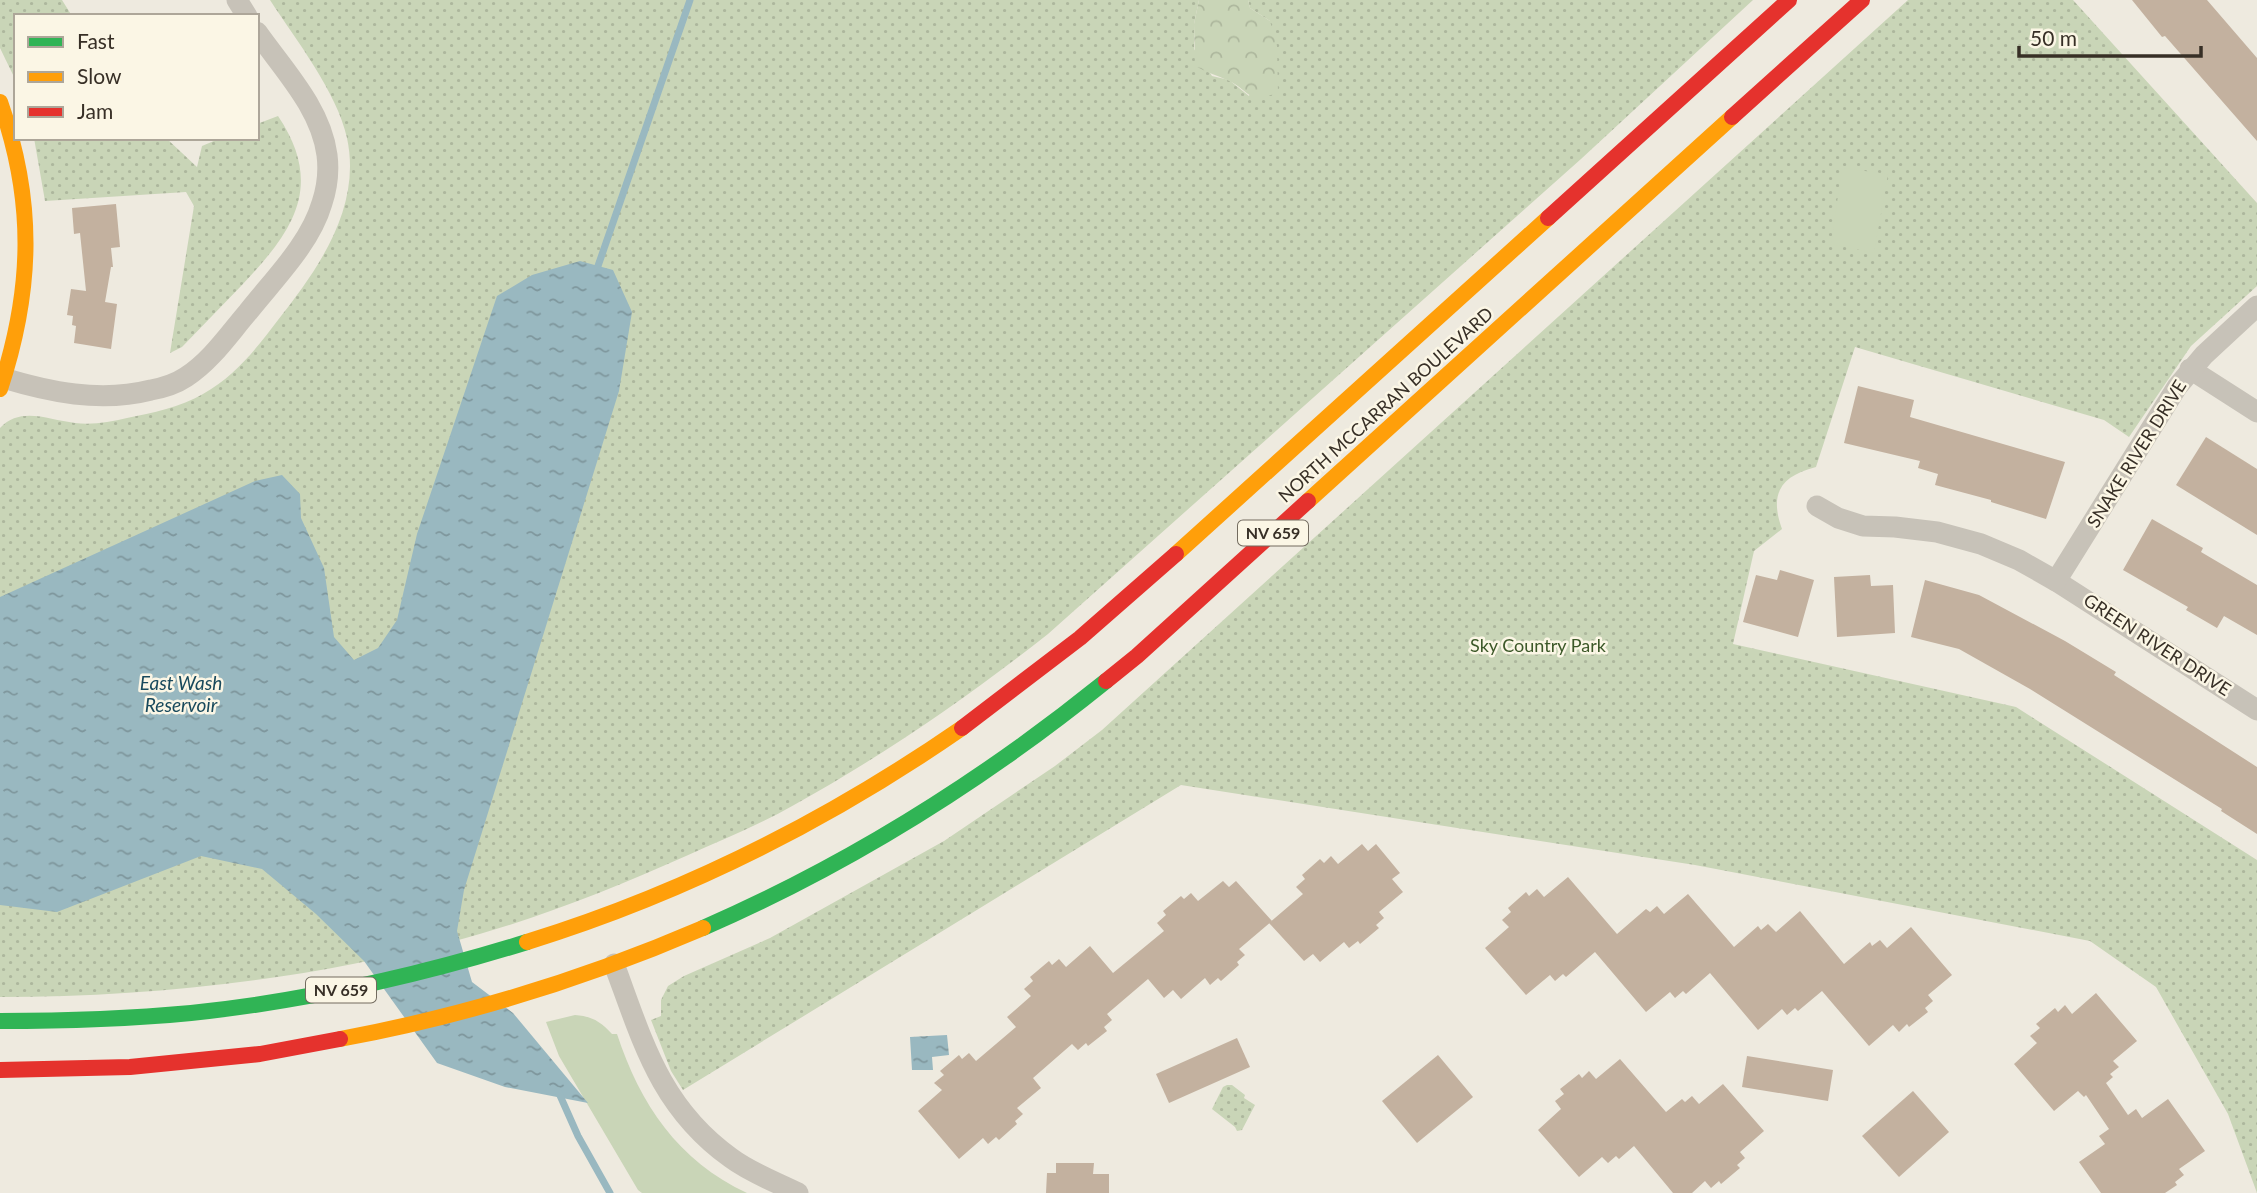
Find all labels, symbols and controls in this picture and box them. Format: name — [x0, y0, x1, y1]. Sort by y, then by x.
legend — [14, 14, 259, 140]
scale bar — [2019, 14, 2201, 58]
text: 50 m — [2030, 25, 2077, 50]
text: Fast — [77, 28, 115, 53]
text: Slow — [77, 63, 122, 88]
text: Jam — [77, 98, 113, 123]
street label: NORTH MCCARRAN BOULEVARD — [1274, 302, 1497, 506]
street label: SNAKE RIVER DRIVE — [2082, 376, 2191, 531]
road number: NV 659 — [1238, 520, 1308, 546]
street label: GREEN RIVER DRIVE — [2080, 588, 2235, 700]
park label: Sky Country Park — [1470, 634, 1607, 656]
water label: East Wash Reservoir — [140, 671, 222, 716]
road number: NV 659 — [306, 978, 376, 1002]

